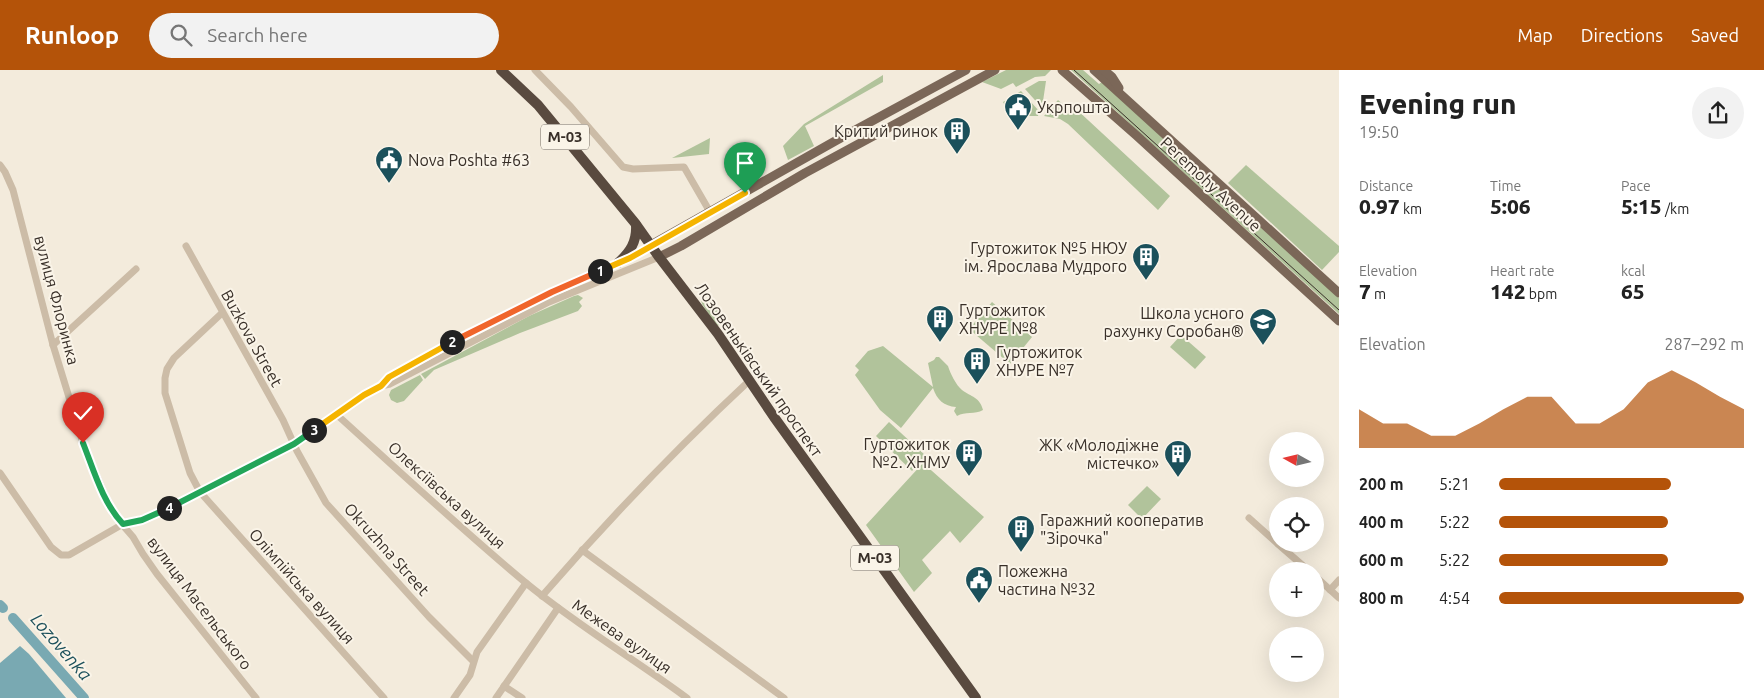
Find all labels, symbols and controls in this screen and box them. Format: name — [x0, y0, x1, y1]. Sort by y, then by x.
search box — [149, 13, 499, 58]
icon: search — [167, 21, 195, 49]
text: Runloop — [25, 22, 119, 49]
text: Search here — [207, 24, 308, 46]
text: Map — [1517, 25, 1553, 45]
text: Directions — [1581, 25, 1663, 45]
text: Saved — [1691, 25, 1739, 45]
button: share — [1692, 87, 1744, 139]
text: Evening run — [1359, 88, 1517, 119]
public building icon: Укрпошта — [1003, 92, 1033, 131]
place label: Укрпошта — [1037, 98, 1110, 116]
building icon: Критий ринок — [942, 116, 972, 155]
place label: Критий ринок — [834, 122, 938, 140]
text: 19:50 — [1359, 123, 1399, 141]
road number: М-03 — [541, 124, 589, 150]
street label: Peremohy Avenue — [1157, 133, 1265, 235]
pin — [724, 142, 766, 193]
public building icon: Nova Poshta #63 — [374, 145, 404, 184]
icon: arrive — [731, 149, 759, 177]
place label: Nova Poshta #63 — [408, 151, 530, 169]
text: Distance — [1359, 178, 1413, 194]
text: Time — [1490, 178, 1521, 194]
text: Pace — [1621, 178, 1651, 194]
text: 0.97 — [1359, 194, 1400, 218]
text: 5:06 — [1490, 194, 1531, 218]
text: 5:15 — [1621, 194, 1662, 218]
text: km — [1400, 201, 1422, 217]
text: /km — [1662, 201, 1689, 217]
street label: вулиця Флоринка — [31, 233, 83, 367]
place label: Гуртожиток №5 НЮУ ім. Ярослава Мудрого — [964, 239, 1127, 275]
building icon: Гуртожиток №5 НЮУ ім. Ярослава Мудрого — [1131, 242, 1161, 281]
pin: 1 — [588, 258, 612, 284]
text: 1 — [597, 263, 604, 279]
text: Elevation — [1359, 263, 1417, 279]
text: Heart rate — [1490, 263, 1554, 279]
text: kcal — [1621, 263, 1645, 279]
street label: Лозовеньківський проспект — [692, 278, 826, 460]
text: 7 — [1359, 279, 1371, 303]
text: 142 — [1490, 279, 1526, 303]
text: 65 — [1621, 279, 1645, 303]
street label: Buzkova Street — [218, 286, 286, 390]
text: m — [1371, 286, 1386, 302]
text: bpm — [1526, 286, 1557, 302]
place label: Гуртожиток ХНУРЕ №8 — [959, 301, 1046, 337]
building icon: Гуртожиток ХНУРЕ №8 — [925, 304, 955, 343]
place label: Школа усного рахунку Соробан® — [1104, 304, 1244, 340]
school or university icon: Школа усного рахунку Соробан® — [1248, 307, 1278, 346]
pin: 2 — [440, 330, 464, 354]
text: 2 — [449, 334, 456, 350]
text: Elevation — [1359, 335, 1426, 353]
text: 287–292 m — [1664, 335, 1744, 353]
place label: Гуртожиток ХНУРЕ №7 — [996, 343, 1083, 379]
building icon: Гуртожиток ХНУРЕ №7 — [962, 346, 992, 385]
pin — [62, 392, 104, 443]
icon: check — [69, 399, 97, 427]
pin: 3 — [302, 418, 326, 442]
text: 3 — [311, 422, 318, 438]
north arrow — [1269, 432, 1324, 488]
map controls — [1269, 432, 1324, 682]
place label: Гуртожиток №2. ХНМУ — [863, 435, 950, 471]
place label: ЖК «Молодіжне містечко» — [1039, 436, 1159, 472]
street label: Олексіївська вулиця — [385, 438, 509, 552]
building icon: Гуртожиток №2. ХНМУ — [954, 438, 984, 477]
building icon: ЖК «Молодіжне містечко» — [1163, 439, 1193, 478]
text: 200 m — [1359, 475, 1404, 493]
text: 5:21 — [1439, 475, 1470, 493]
pin: 4 — [156, 496, 182, 520]
button: locate — [1269, 497, 1324, 552]
street label: Okruzhna Street — [341, 499, 434, 599]
text: 4 — [166, 500, 173, 516]
place label: Гаражний кооператив "Зірочка" — [1040, 511, 1204, 547]
text: 400 m — [1359, 513, 1404, 531]
text: 5:22 — [1439, 513, 1470, 531]
building icon: Гаражний кооператив "Зірочка" — [1006, 514, 1036, 553]
street label: Олімпійська вулиця — [246, 525, 358, 647]
street label: вулиця Масельського — [144, 533, 256, 673]
road number: М-03 — [851, 546, 899, 570]
text: 600 m — [1359, 551, 1404, 569]
text: 5:22 — [1439, 551, 1470, 569]
place label: Пожежна частина №32 — [998, 562, 1096, 598]
button: + — [1269, 562, 1324, 617]
public building icon: Пожежна частина №32 — [964, 565, 994, 604]
text: 800 m — [1359, 589, 1404, 607]
text: 4:54 — [1439, 589, 1470, 607]
street label: Межева вулиця — [569, 595, 675, 677]
water label: Lozovenka — [27, 609, 96, 684]
button: − — [1269, 627, 1324, 682]

